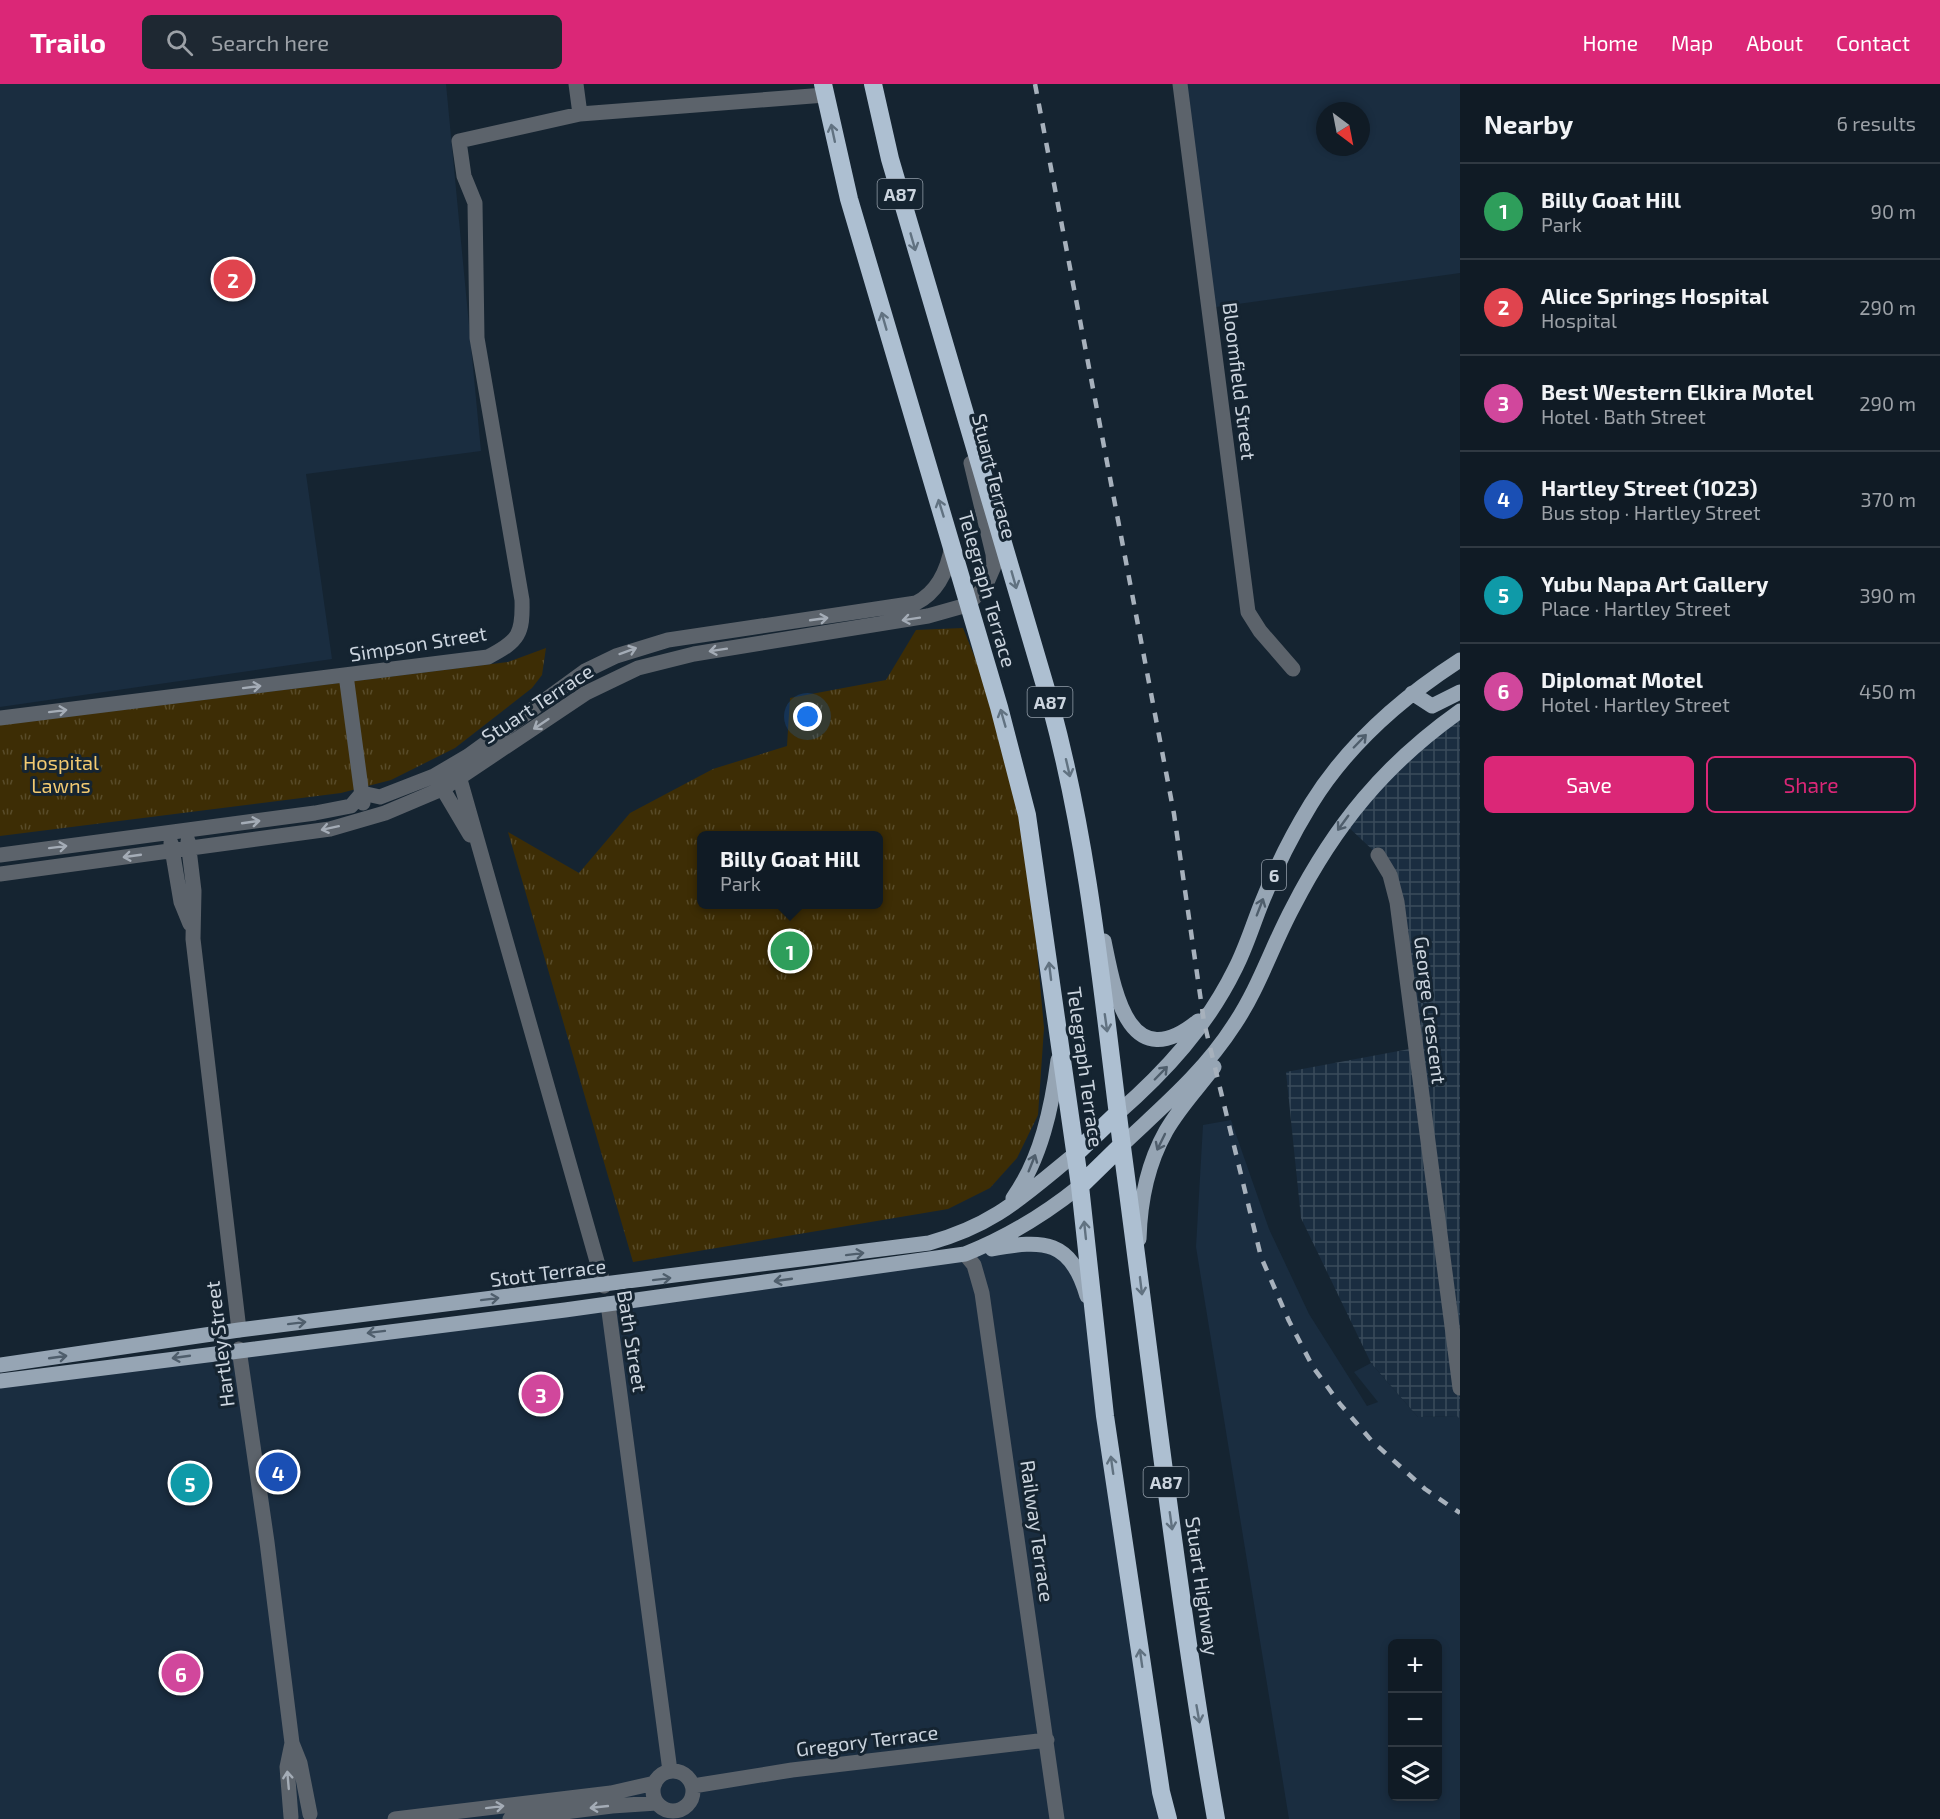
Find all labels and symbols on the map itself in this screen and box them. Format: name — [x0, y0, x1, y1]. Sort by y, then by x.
north arrow — [1316, 102, 1370, 156]
one-way arrow — [827, 124, 838, 144]
road number: A87 — [878, 179, 922, 209]
one-way arrow — [908, 232, 920, 251]
pin: 2 — [214, 256, 252, 302]
street label: Bloomfield Street — [1218, 301, 1262, 462]
one-way arrow — [878, 312, 890, 331]
street label: Stuart Terrace — [968, 411, 1022, 541]
one-way arrow — [935, 499, 946, 518]
street label: Telegraph Terrace — [954, 508, 1022, 670]
one-way arrow — [1009, 570, 1020, 589]
one-way arrow — [809, 613, 829, 624]
one-way arrow — [901, 614, 921, 625]
street label: Simpson Street — [348, 620, 489, 666]
one-way arrow — [709, 644, 728, 655]
one-way arrow — [618, 645, 636, 656]
street label: Stuart Terrace — [477, 658, 597, 748]
one-way arrow — [241, 681, 261, 692]
road number: A87 — [1028, 687, 1072, 717]
your location — [793, 702, 822, 731]
one-way arrow — [48, 705, 67, 716]
one-way arrow — [996, 709, 1008, 728]
one-way arrow — [533, 718, 549, 730]
one-way arrow — [1353, 734, 1368, 749]
park label: Hospital Lawns — [23, 750, 99, 797]
one-way arrow — [1062, 758, 1074, 777]
one-way arrow — [1337, 815, 1349, 831]
one-way arrow — [241, 816, 261, 827]
one-way arrow — [321, 823, 341, 834]
one-way arrow — [48, 842, 67, 853]
one-way arrow — [122, 851, 142, 862]
road number: 6 — [1262, 860, 1286, 890]
one-way arrow — [1255, 898, 1266, 917]
pin: 1 — [770, 928, 810, 974]
street label: George Crescent — [1410, 935, 1452, 1086]
one-way arrow — [1044, 962, 1055, 982]
street label: Telegraph Terrace — [1063, 985, 1109, 1149]
one-way arrow — [1100, 1013, 1111, 1032]
one-way arrow — [1154, 1066, 1169, 1081]
one-way arrow — [1154, 1132, 1166, 1150]
one-way arrow — [1027, 1154, 1038, 1173]
one-way arrow — [1079, 1220, 1090, 1240]
one-way arrow — [845, 1249, 865, 1260]
street label: Stott Terrace — [489, 1253, 607, 1291]
one-way arrow — [651, 1273, 671, 1284]
one-way arrow — [773, 1274, 793, 1285]
one-way arrow — [1136, 1276, 1147, 1296]
street label: Hartley Street — [199, 1279, 239, 1408]
street label: Bath Street — [613, 1288, 653, 1394]
one-way arrow — [480, 1294, 500, 1305]
one-way arrow — [286, 1317, 306, 1328]
one-way arrow — [367, 1327, 387, 1338]
one-way arrow — [48, 1351, 67, 1362]
one-way arrow — [172, 1351, 191, 1362]
pin: 3 — [522, 1372, 560, 1416]
pin: 4 — [258, 1450, 298, 1494]
one-way arrow — [1107, 1456, 1118, 1475]
street label: Railway Terrace — [1016, 1459, 1060, 1603]
pin: 5 — [170, 1460, 210, 1506]
road number: A87 — [1144, 1467, 1188, 1497]
one-way arrow — [1166, 1511, 1177, 1531]
street label: Stuart Highway — [1181, 1515, 1225, 1658]
one-way arrow — [1135, 1648, 1146, 1668]
pin: 6 — [162, 1650, 201, 1696]
one-way arrow — [1193, 1704, 1204, 1724]
street label: Gregory Terrace — [794, 1719, 940, 1761]
one-way arrow — [282, 1770, 293, 1790]
one-way arrow — [485, 1801, 504, 1812]
one-way arrow — [589, 1802, 609, 1813]

